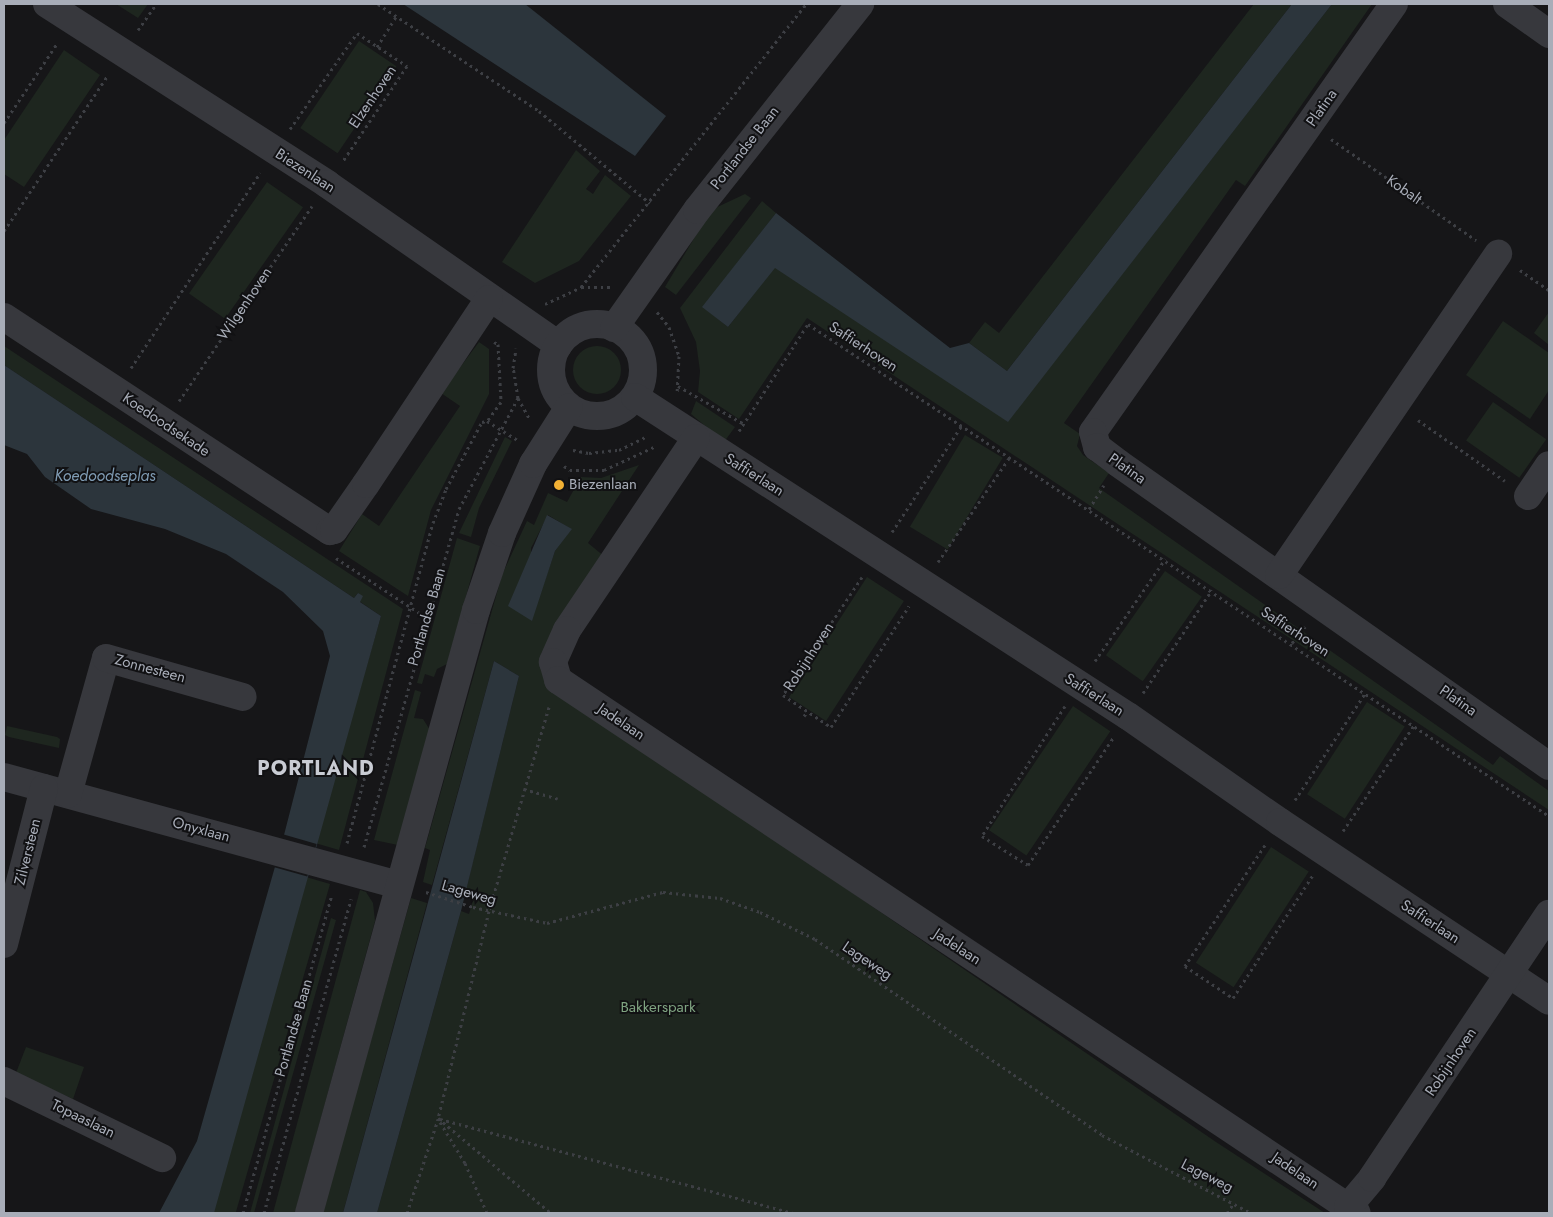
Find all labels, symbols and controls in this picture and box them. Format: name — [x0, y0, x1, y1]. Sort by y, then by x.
street label: Elzenhoven — [345, 62, 401, 132]
street label: Platina — [1303, 86, 1341, 130]
street label: Portlandse Baan — [707, 103, 783, 193]
street label: Biezenlaan — [272, 145, 338, 197]
street label: Kobalt — [1383, 171, 1425, 209]
street label: Wilgenhoven — [214, 264, 276, 344]
street label: Saffierhoven — [825, 318, 901, 376]
street label: Koedoodsekade — [119, 389, 213, 461]
street label: Saffierlaan — [721, 450, 787, 500]
street label: Platina — [1105, 450, 1149, 488]
water label: Koedoodseplas — [54, 466, 156, 486]
place label: Biezenlaan — [569, 476, 637, 494]
marker: Biezenlaan — [553, 479, 565, 491]
street label: Portlandse Baan — [404, 566, 450, 668]
street label: Saffierhoven — [1257, 603, 1333, 661]
street label: Robijnhoven — [780, 619, 838, 695]
street label: Zonnesteen — [113, 651, 187, 687]
street label: Saffierlaan — [1061, 670, 1127, 720]
street label: Platina — [1436, 682, 1480, 720]
street label: Jadelaan — [594, 700, 648, 744]
district label: PORTLAND — [256, 756, 376, 780]
street label: Onyxlaan — [170, 814, 232, 846]
street label: Zilversteen — [11, 817, 45, 887]
street label: Lageweg — [439, 877, 499, 909]
street label: Saffierlaan — [1397, 896, 1463, 948]
street label: Jadelaan — [930, 925, 984, 969]
street label: Lageweg — [839, 938, 895, 984]
street label: Portlandse Baan — [271, 977, 317, 1079]
park label: Bakkerspark — [621, 999, 695, 1017]
street label: Robijnhoven — [1422, 1024, 1480, 1100]
street label: Topaaslaan — [48, 1096, 118, 1142]
street label: Jadelaan — [1268, 1149, 1322, 1193]
street label: Lageweg — [1178, 1155, 1236, 1197]

